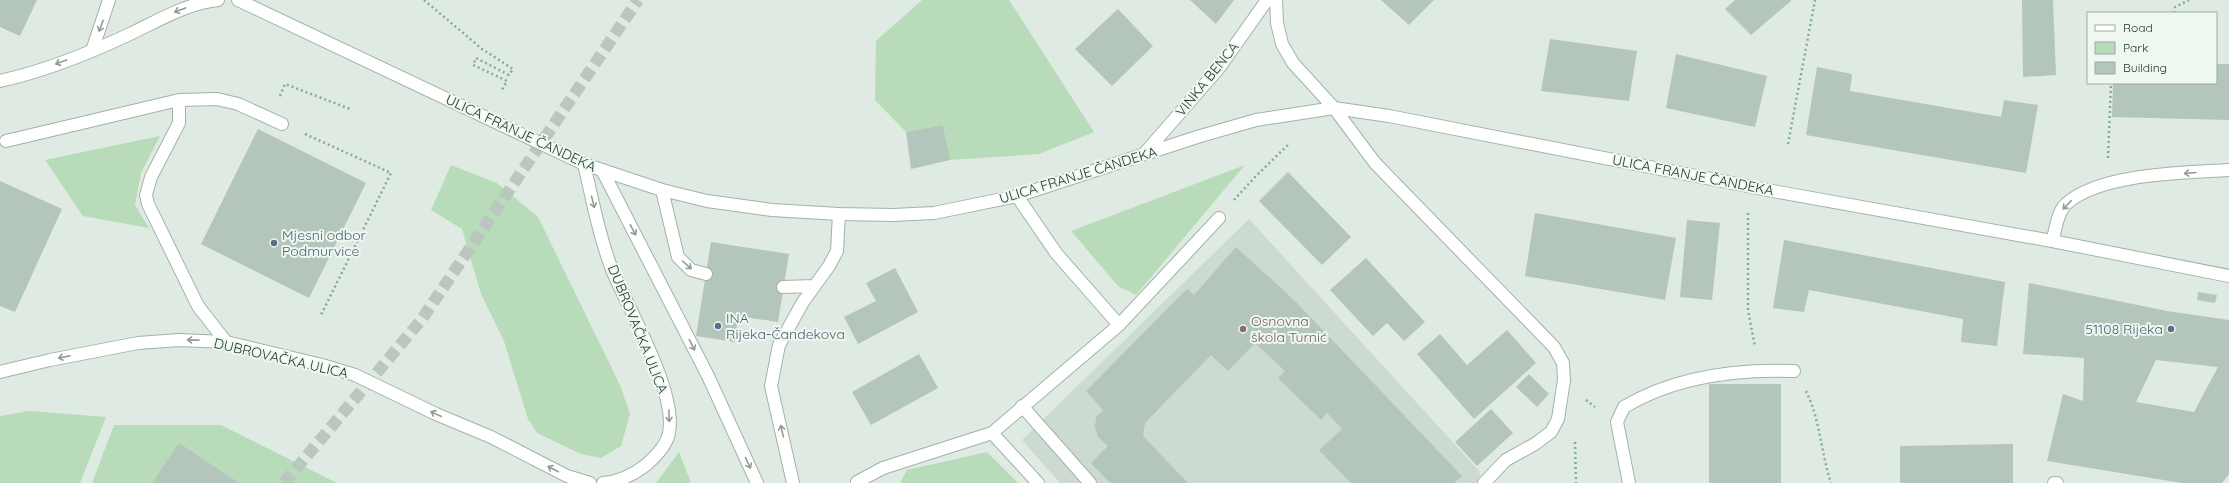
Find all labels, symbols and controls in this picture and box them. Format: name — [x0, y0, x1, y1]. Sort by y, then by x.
one-way arrow — [175, 7, 187, 15]
legend — [2087, 12, 2217, 84]
one-way arrow — [97, 19, 105, 31]
text: Road — [2123, 20, 2153, 35]
street label: VINKA BENCA — [1171, 38, 1243, 120]
text: Park — [2123, 40, 2148, 55]
one-way arrow — [55, 59, 68, 66]
text: Building — [2123, 60, 2167, 75]
street label: ULICA FRANJE ČANDEKA — [443, 90, 599, 176]
street label: ULICA FRANJE ČANDEKA — [997, 142, 1159, 208]
street label: ULICA FRANJE ČANDEKA — [1611, 150, 1775, 200]
one-way arrow — [2184, 169, 2197, 176]
one-way arrow — [590, 195, 597, 208]
one-way arrow — [2062, 200, 2072, 210]
one-way arrow — [629, 223, 637, 235]
place label: Mjesni odbor Podmurvice — [282, 226, 367, 260]
marker: Mjesni odbor Podmurvice — [269, 238, 279, 248]
one-way arrow — [682, 261, 692, 270]
street label: DUBROVAČKA ULICA — [604, 262, 672, 396]
place label: INA Rijeka-Čandekova — [726, 309, 845, 343]
place label: Osnovna škola Turnić — [1251, 312, 1327, 346]
place label: 51108 Rijeka — [2085, 320, 2163, 338]
marker: INA Rijeka-Čandekova — [713, 321, 723, 331]
marker: Osnovna škola Turnić — [1238, 324, 1248, 334]
marker: 51108 Rijeka — [2166, 324, 2176, 334]
street label: DUBROVAČKA ULICA — [212, 334, 350, 382]
one-way arrow — [187, 336, 200, 344]
one-way arrow — [689, 339, 696, 351]
one-way arrow — [58, 354, 71, 362]
one-way arrow — [665, 409, 673, 422]
one-way arrow — [430, 410, 442, 417]
one-way arrow — [777, 425, 785, 438]
one-way arrow — [745, 456, 752, 468]
one-way arrow — [547, 465, 559, 473]

